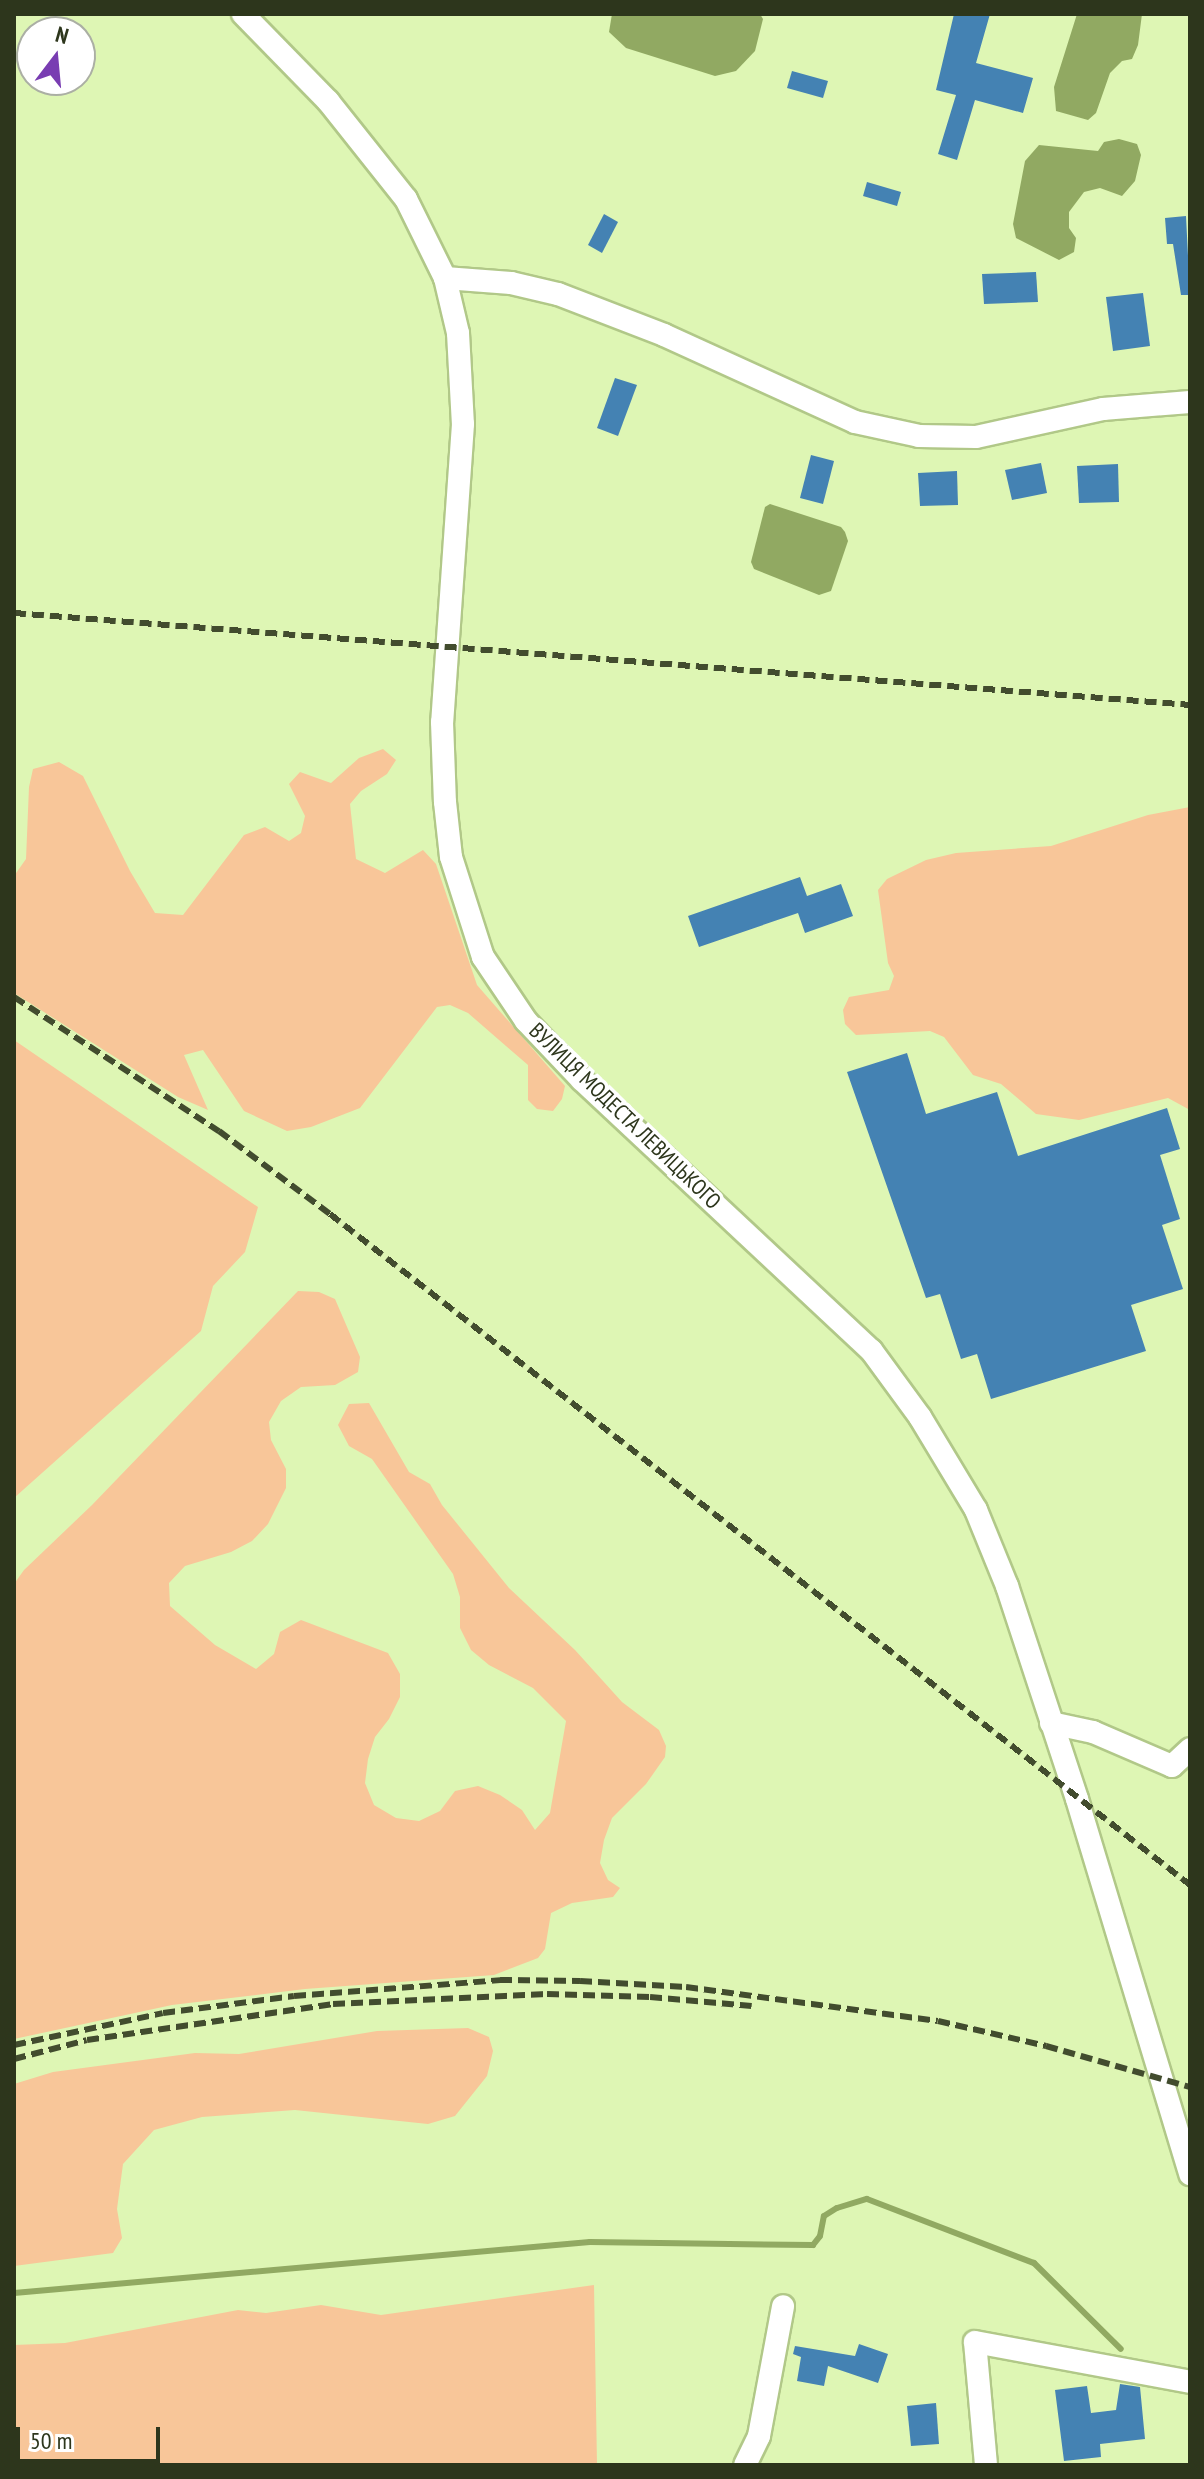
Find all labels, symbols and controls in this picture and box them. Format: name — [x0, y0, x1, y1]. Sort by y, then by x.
north arrow — [16, 16, 96, 96]
text: N — [52, 20, 72, 50]
street label: ВУЛИЦЯ МОДЕСТА ЛЕВИЦЬКОГО — [523, 1017, 727, 1215]
scale bar — [20, 2411, 164, 2461]
text: 50 m — [30, 2425, 72, 2456]

